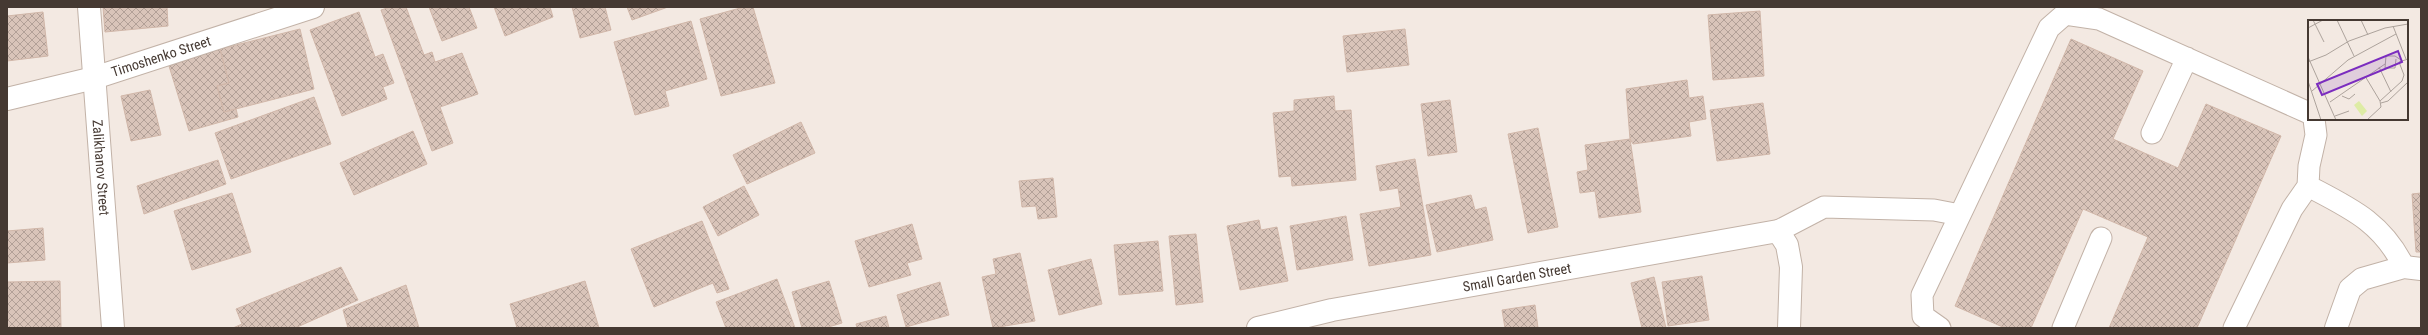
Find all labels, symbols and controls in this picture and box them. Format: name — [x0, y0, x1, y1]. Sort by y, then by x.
inset map — [2308, 20, 2408, 120]
street label: Timoshenko Street — [109, 33, 213, 80]
street label: Zalikhanov Street — [89, 119, 113, 216]
street label: Small Garden Street — [1462, 260, 1572, 295]

